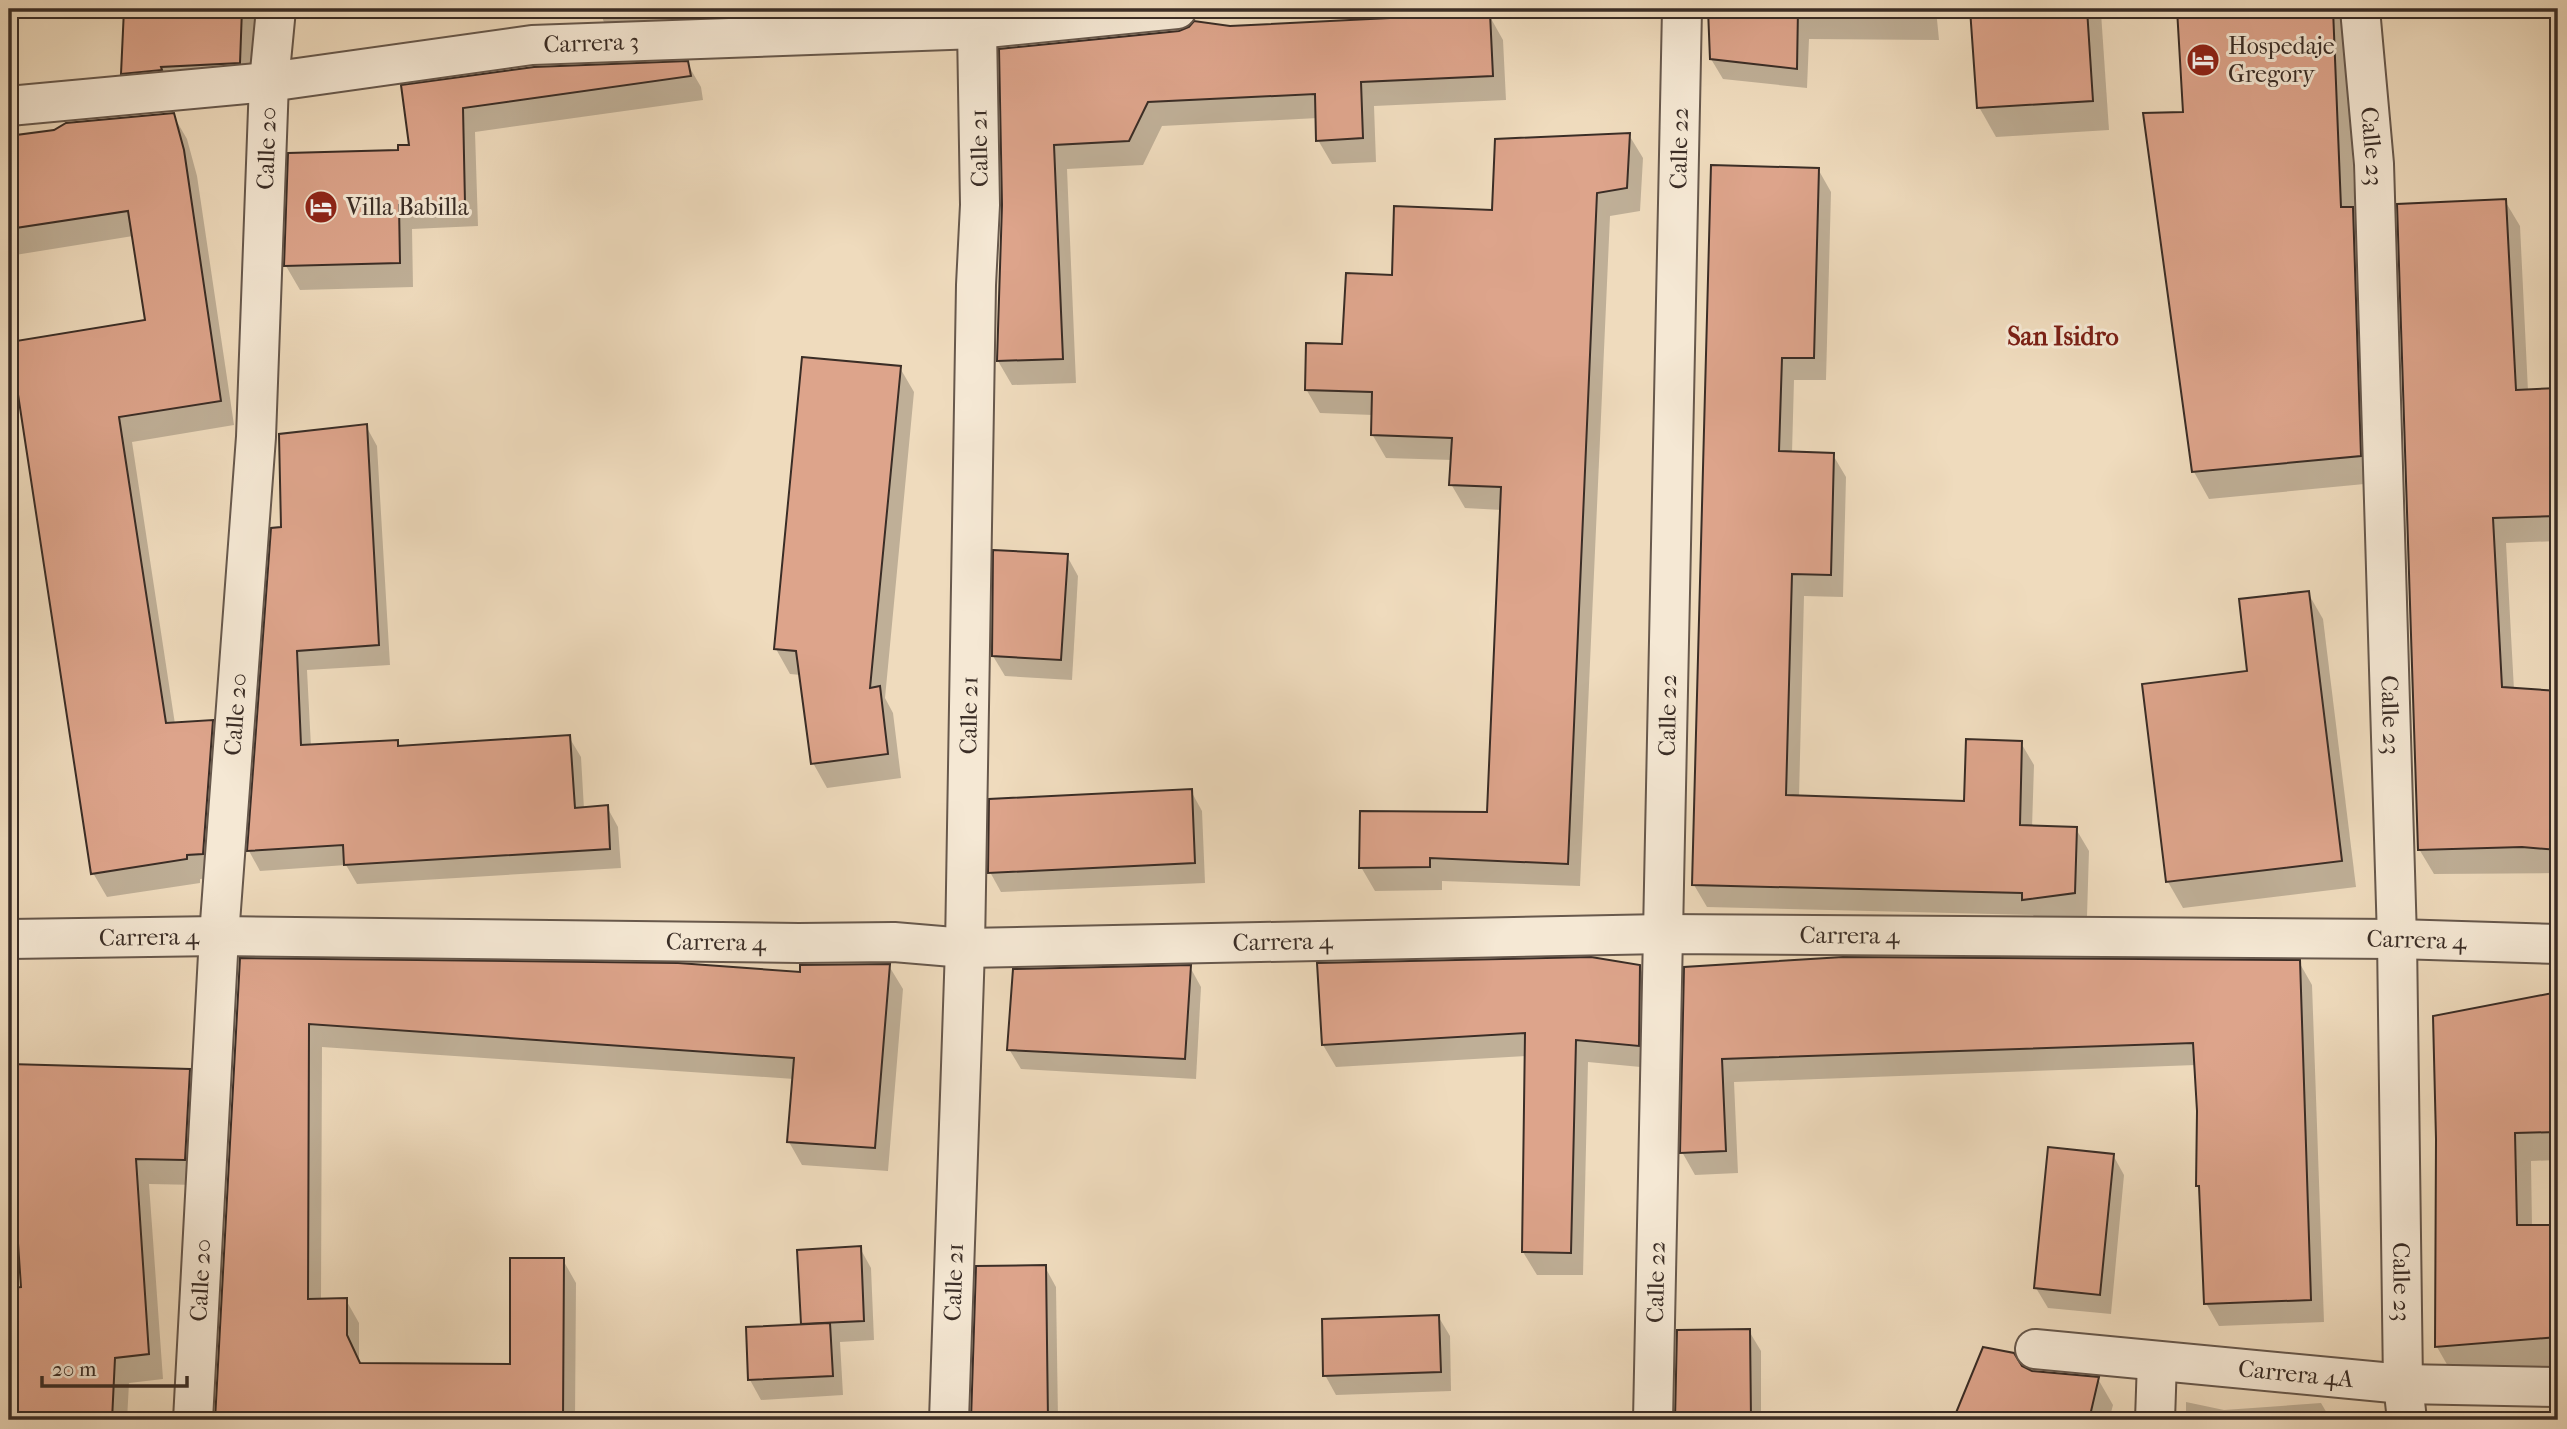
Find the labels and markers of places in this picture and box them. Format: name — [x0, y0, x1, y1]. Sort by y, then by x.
place label: Hospedaje Gregory — [2228, 32, 2335, 88]
hotel icon: Hospedaje Gregory — [2184, 41, 2222, 79]
hotel icon: Villa Babilla — [302, 188, 340, 226]
place label: Villa Babilla — [345, 193, 470, 221]

